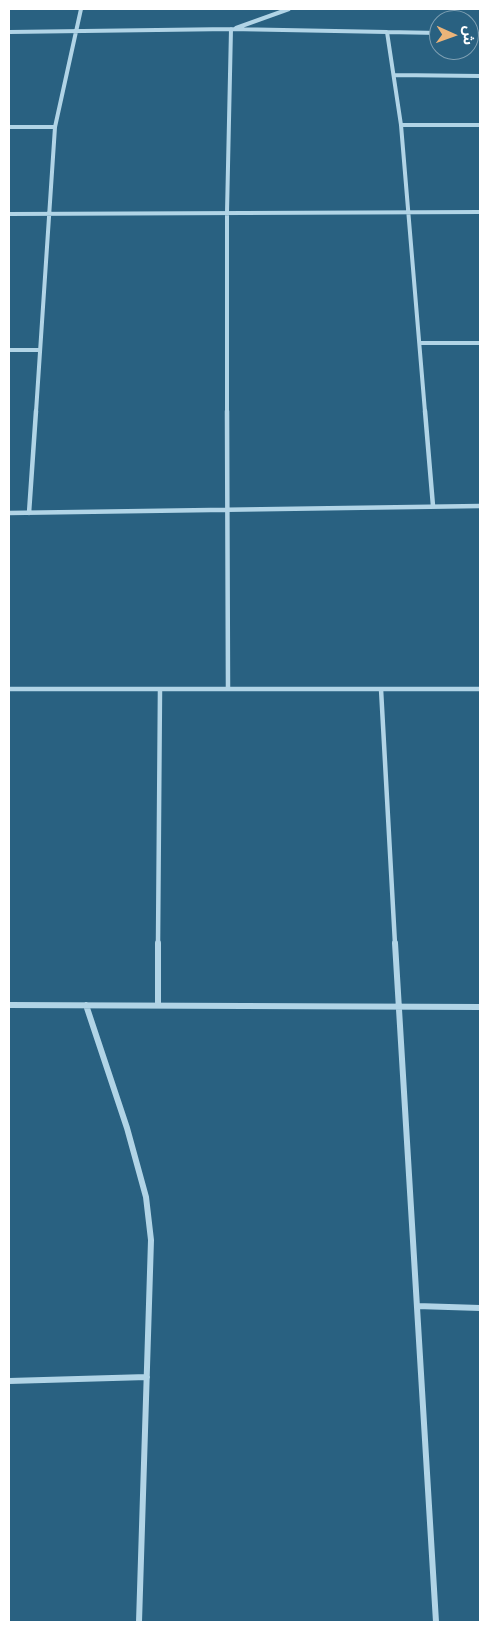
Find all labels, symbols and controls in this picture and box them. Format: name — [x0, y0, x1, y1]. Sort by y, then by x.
north arrow — [429, 10, 479, 60]
text: ش — [460, 26, 477, 45]

